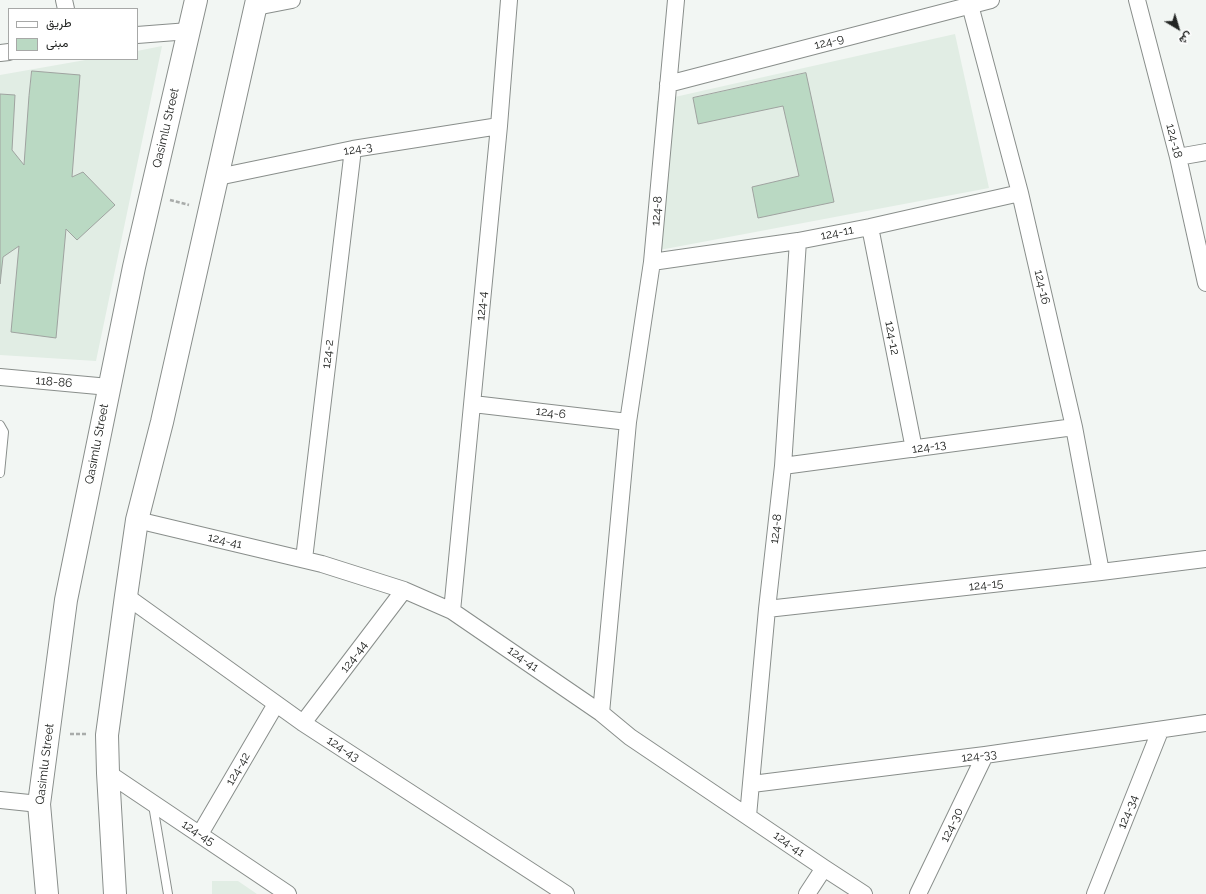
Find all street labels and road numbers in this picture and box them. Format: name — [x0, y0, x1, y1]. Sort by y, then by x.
street label: 124-9 — [813, 31, 845, 53]
street label: Qasimlu Street — [150, 87, 182, 169]
street label: 124-18 — [1163, 122, 1185, 160]
street label: 124-3 — [342, 139, 374, 159]
street label: 124-8 — [649, 195, 665, 227]
street label: 124-11 — [819, 223, 855, 243]
street label: 124-16 — [1031, 268, 1053, 306]
street label: 124-4 — [474, 291, 490, 321]
street label: 124-12 — [882, 320, 902, 356]
street label: 124-2 — [319, 339, 337, 369]
street label: 118-86 — [35, 373, 73, 391]
street label: Qasimlu Street — [82, 403, 112, 485]
street label: 124-6 — [535, 404, 567, 422]
street label: 124-13 — [911, 437, 947, 457]
street label: 124-8 — [767, 513, 785, 545]
street label: 124-41 — [207, 530, 243, 552]
street label: 124-15 — [968, 576, 1004, 594]
street label: 124-44 — [337, 638, 371, 676]
street label: 124-41 — [505, 643, 541, 675]
street label: Qasimlu Street — [33, 723, 57, 805]
street label: 124-43 — [324, 733, 362, 765]
street label: 124-33 — [961, 747, 997, 765]
street label: 124-42 — [223, 750, 253, 788]
street label: 124-34 — [1115, 793, 1141, 831]
street label: 124-30 — [938, 806, 966, 844]
street label: 124-45 — [179, 817, 217, 849]
street label: 124-41 — [771, 828, 807, 860]

